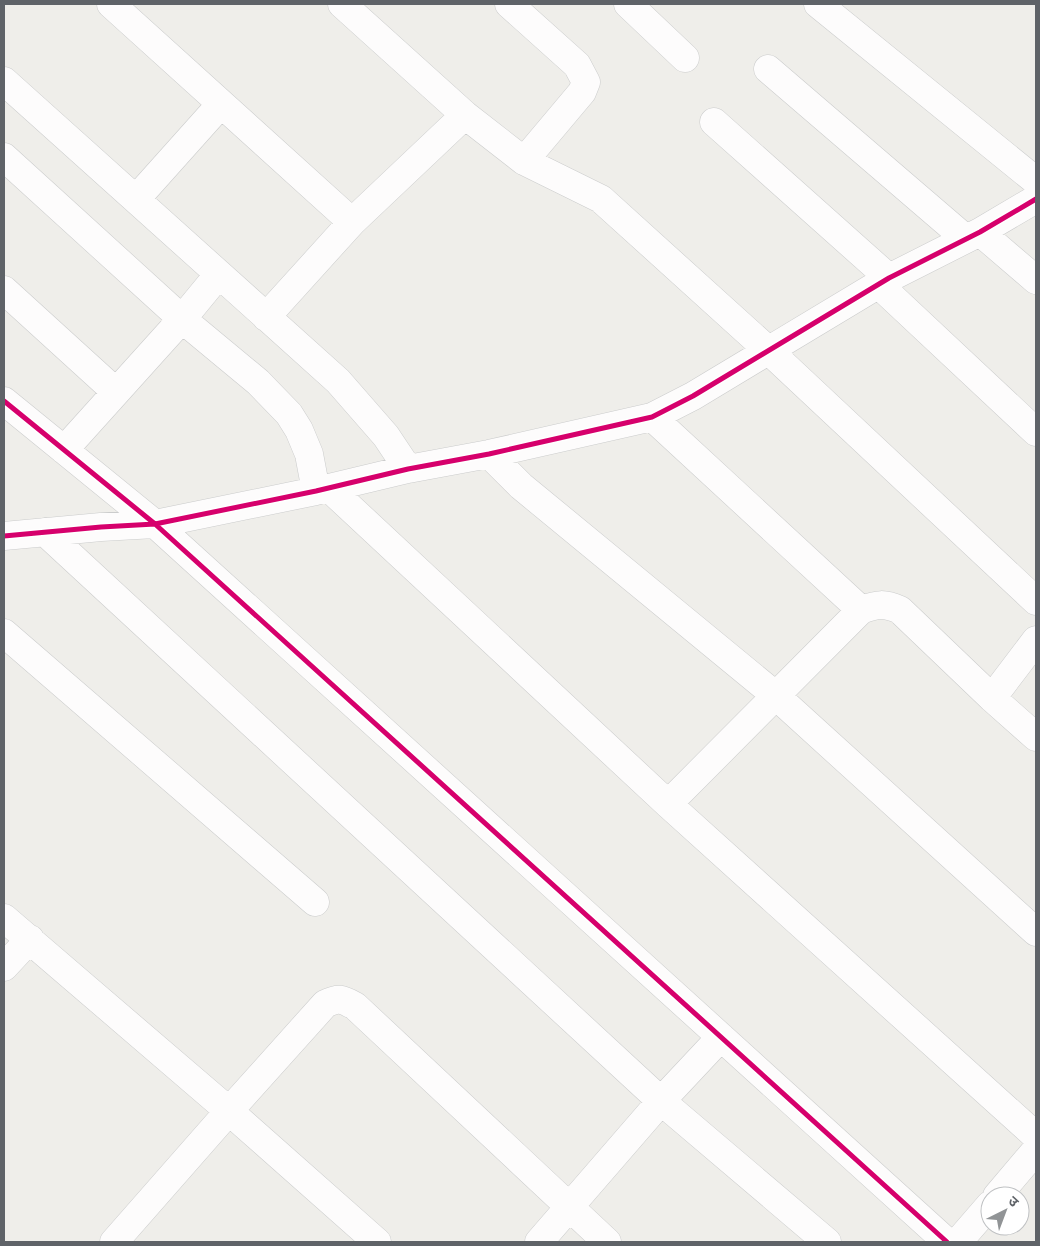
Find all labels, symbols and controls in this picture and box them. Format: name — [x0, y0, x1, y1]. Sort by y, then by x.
north arrow — [980, 1186, 1030, 1236]
text: उ — [1005, 1193, 1023, 1211]

